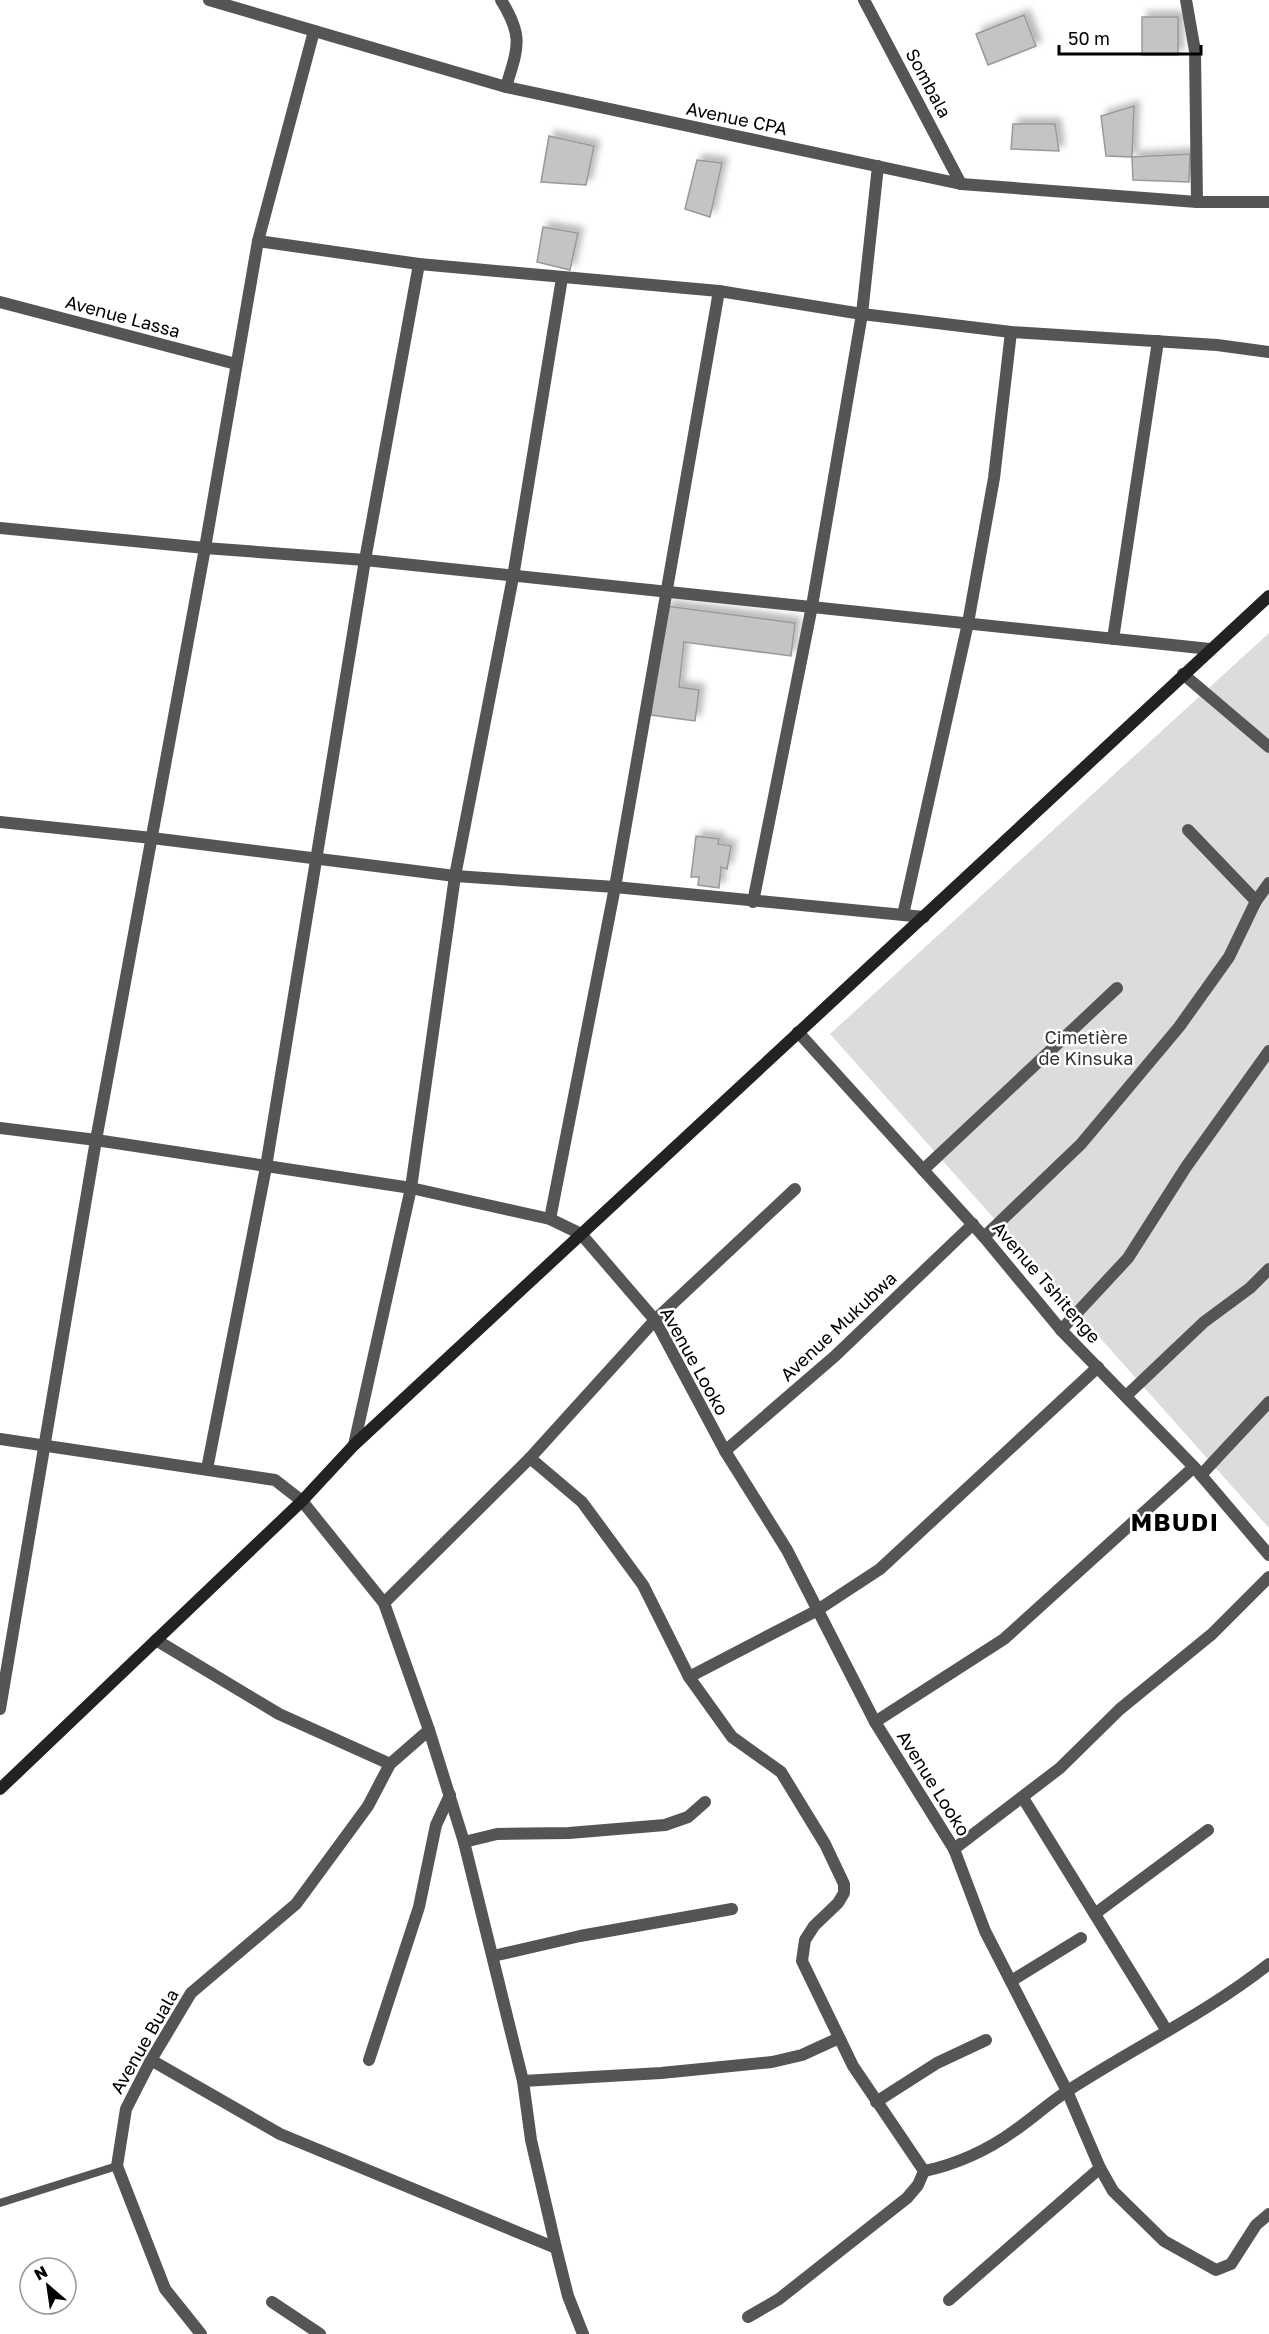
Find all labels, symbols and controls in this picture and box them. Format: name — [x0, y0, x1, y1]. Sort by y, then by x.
scale bar — [1059, 18, 1202, 56]
text: 50 m — [1068, 27, 1110, 49]
street label: Sombala — [902, 45, 956, 121]
street label: Avenue CPA — [684, 97, 790, 139]
street label: Avenue Lassa — [63, 290, 183, 342]
park label: Cimetière de Kinsuka — [1039, 1026, 1133, 1069]
street label: Avenue Tshitenge — [988, 1217, 1106, 1347]
street label: Avenue Mukubwa — [775, 1267, 901, 1385]
street label: Avenue Looko — [656, 1303, 734, 1419]
district label: MBUDI — [1131, 1507, 1219, 1536]
street label: Avenue Looko — [893, 1726, 975, 1840]
street label: Avenue Buala — [105, 1985, 183, 2097]
north arrow — [18, 2256, 78, 2316]
text: N — [31, 2261, 51, 2285]

